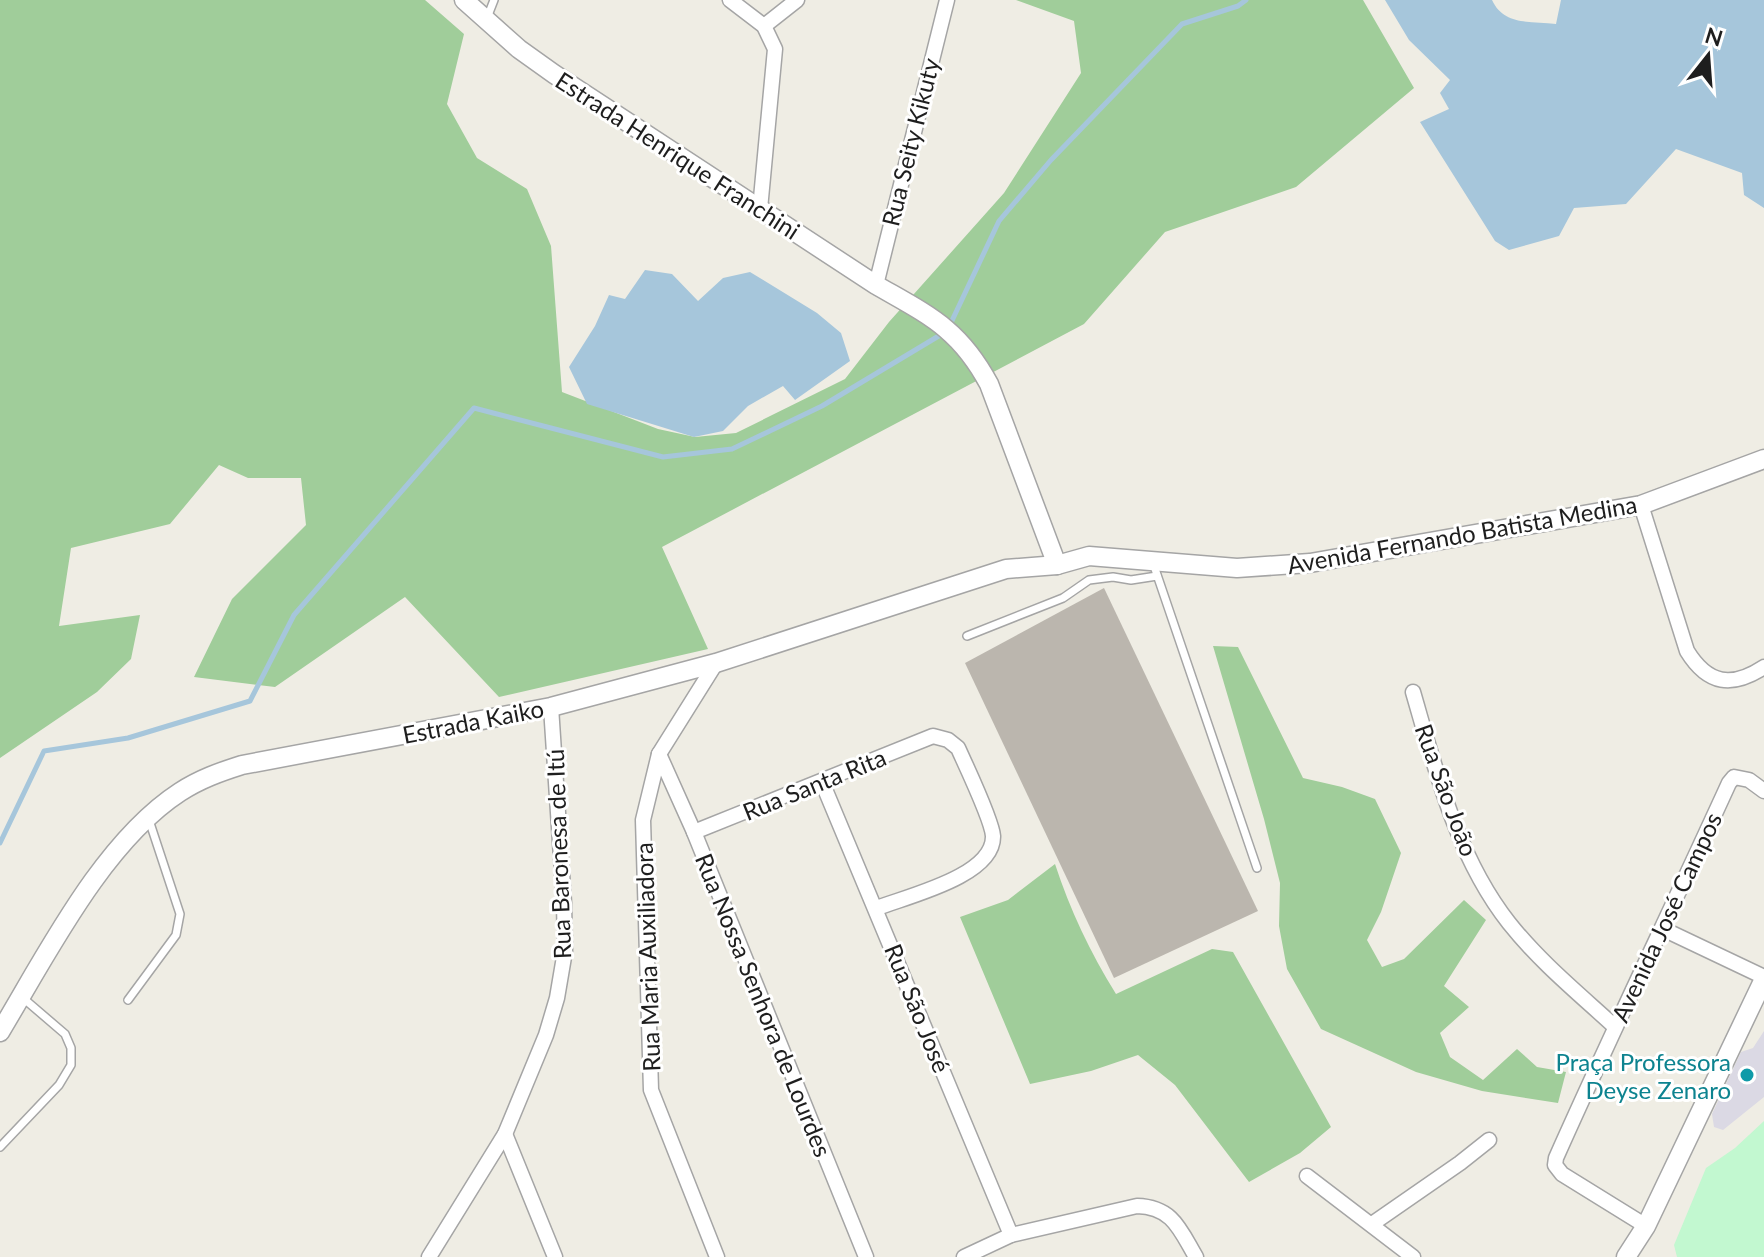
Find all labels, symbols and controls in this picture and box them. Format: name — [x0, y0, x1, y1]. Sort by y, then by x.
north arrow — [1668, 16, 1748, 96]
text: N — [1702, 21, 1726, 52]
street label: Rua Seity Kikuty — [875, 54, 945, 229]
street label: Estrada Henrique Franchini — [551, 65, 805, 245]
street label: Avenida Fernando Batista Medina — [1285, 489, 1639, 579]
street label: Estrada Kaiko — [400, 693, 546, 749]
street label: Rua São João — [1410, 720, 1484, 860]
street label: Rua Santa Rita — [738, 742, 890, 826]
street label: Rua Baronesa de Itú — [540, 748, 576, 960]
street label: Avenida José Campos — [1605, 808, 1727, 1026]
street label: Rua Maria Auxiliadora — [629, 842, 665, 1072]
street label: Rua Nossa Senhora de Lourdes — [690, 849, 838, 1161]
street label: Rua São José — [879, 939, 957, 1077]
place label: Praça Professora Deyse Zenaro — [1555, 1047, 1731, 1104]
marker: Praça Professora Deyse Zenaro — [1738, 1066, 1756, 1084]

